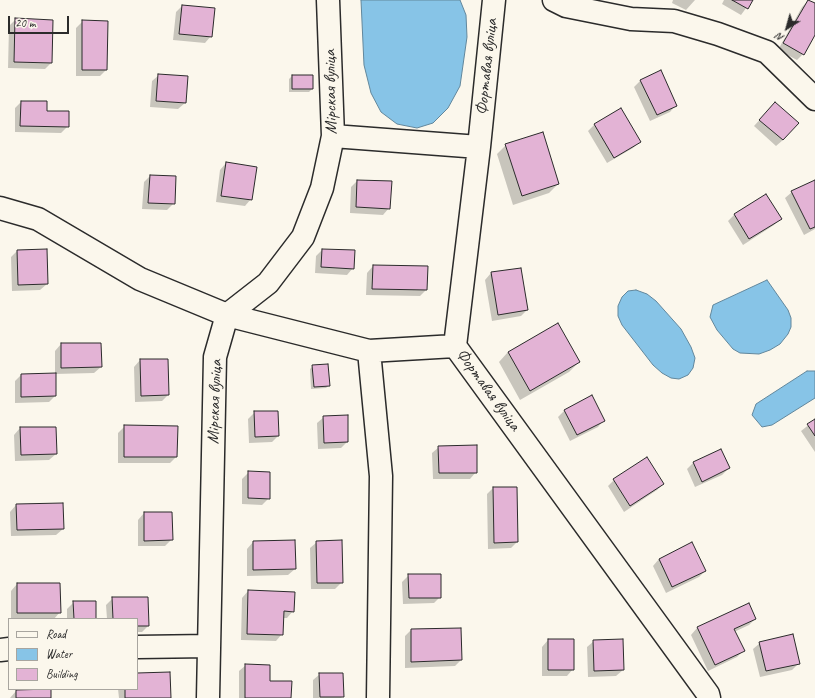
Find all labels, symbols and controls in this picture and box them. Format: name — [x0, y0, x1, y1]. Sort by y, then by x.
scale bar — [10, 8, 71, 34]
north arrow — [767, 8, 807, 48]
text: 20 m — [15, 15, 35, 31]
street label: Фортавая вуліца — [472, 18, 502, 116]
text: N — [773, 30, 787, 45]
street label: Мірская вуліца — [320, 50, 342, 134]
street label: Фортавая вуліца — [451, 345, 525, 435]
street label: Мірская вуліца — [203, 359, 227, 445]
legend — [8, 618, 138, 690]
text: Road — [46, 626, 66, 642]
text: Water — [46, 646, 72, 662]
text: Building — [46, 666, 78, 682]

